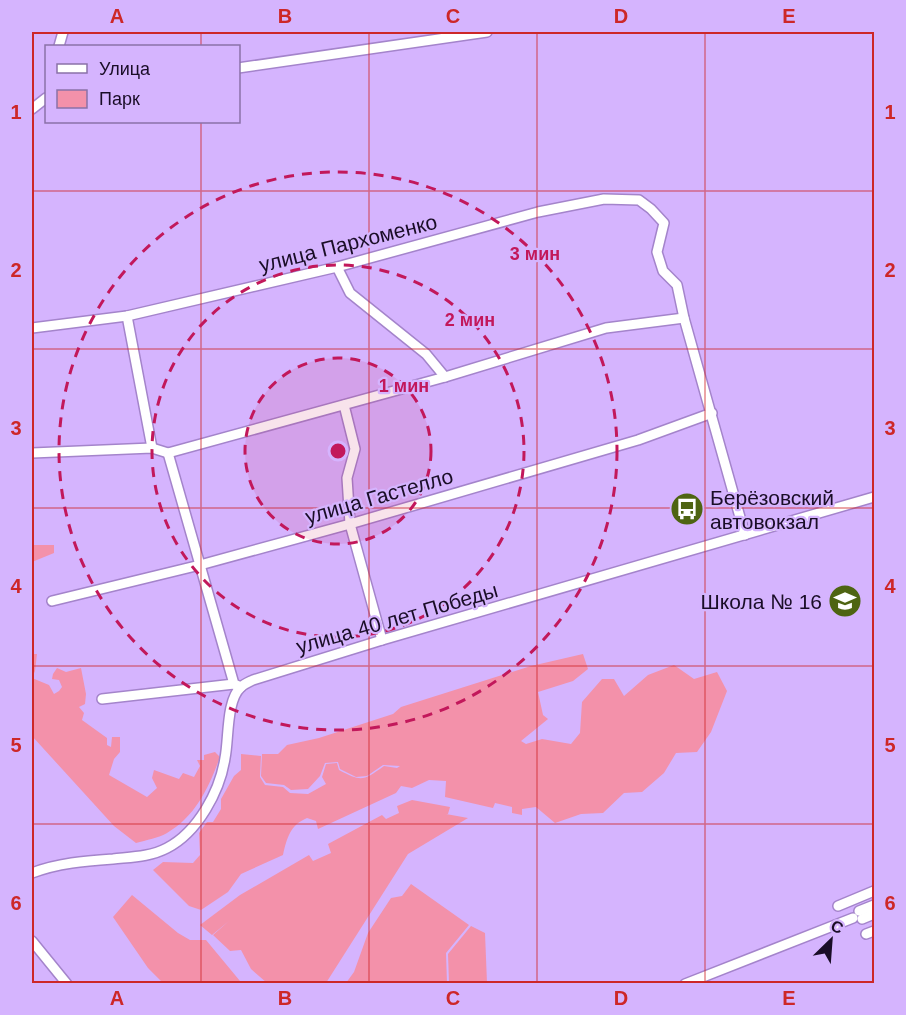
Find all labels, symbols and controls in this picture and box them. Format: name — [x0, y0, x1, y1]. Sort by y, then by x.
text: A — [110, 5, 124, 27]
text: B — [278, 5, 292, 27]
text: C — [446, 5, 460, 27]
text: D — [614, 5, 628, 27]
text: E — [782, 5, 796, 27]
legend — [45, 45, 240, 123]
text: Улица — [99, 59, 151, 79]
text: Парк — [99, 89, 140, 109]
text: 1 — [10, 101, 22, 123]
text: 1 — [884, 101, 896, 123]
street label: улица Пархоменко — [257, 210, 439, 276]
text: 3 мин — [510, 244, 560, 264]
text: 2 — [10, 259, 22, 281]
text: 2 — [884, 259, 896, 281]
text: 2 мин — [445, 310, 495, 330]
text: 1 мин — [379, 376, 429, 396]
text: 3 — [10, 417, 22, 439]
text: 3 — [884, 417, 896, 439]
centre of rings — [328, 441, 348, 461]
street label: улица Гастелло — [302, 464, 456, 528]
place label: Берёзовский автовокзал — [710, 486, 834, 533]
bus stop icon: Берёзовский автовокзал — [669, 491, 705, 527]
text: 4 — [10, 575, 22, 597]
text: 4 — [884, 575, 896, 597]
street label: улица 40 лет Победы — [294, 578, 500, 658]
school or university icon: Школа № 16 — [827, 583, 863, 619]
place label: Школа № 16 — [701, 590, 822, 613]
text: 5 — [10, 734, 22, 756]
text: 5 — [884, 734, 896, 756]
text: 6 — [10, 892, 22, 914]
text: 6 — [884, 892, 896, 914]
north arrow — [801, 910, 861, 970]
text: С — [828, 917, 846, 937]
text: A — [110, 987, 124, 1009]
text: B — [278, 987, 292, 1009]
text: C — [446, 987, 460, 1009]
text: D — [614, 987, 628, 1009]
text: E — [782, 987, 796, 1009]

